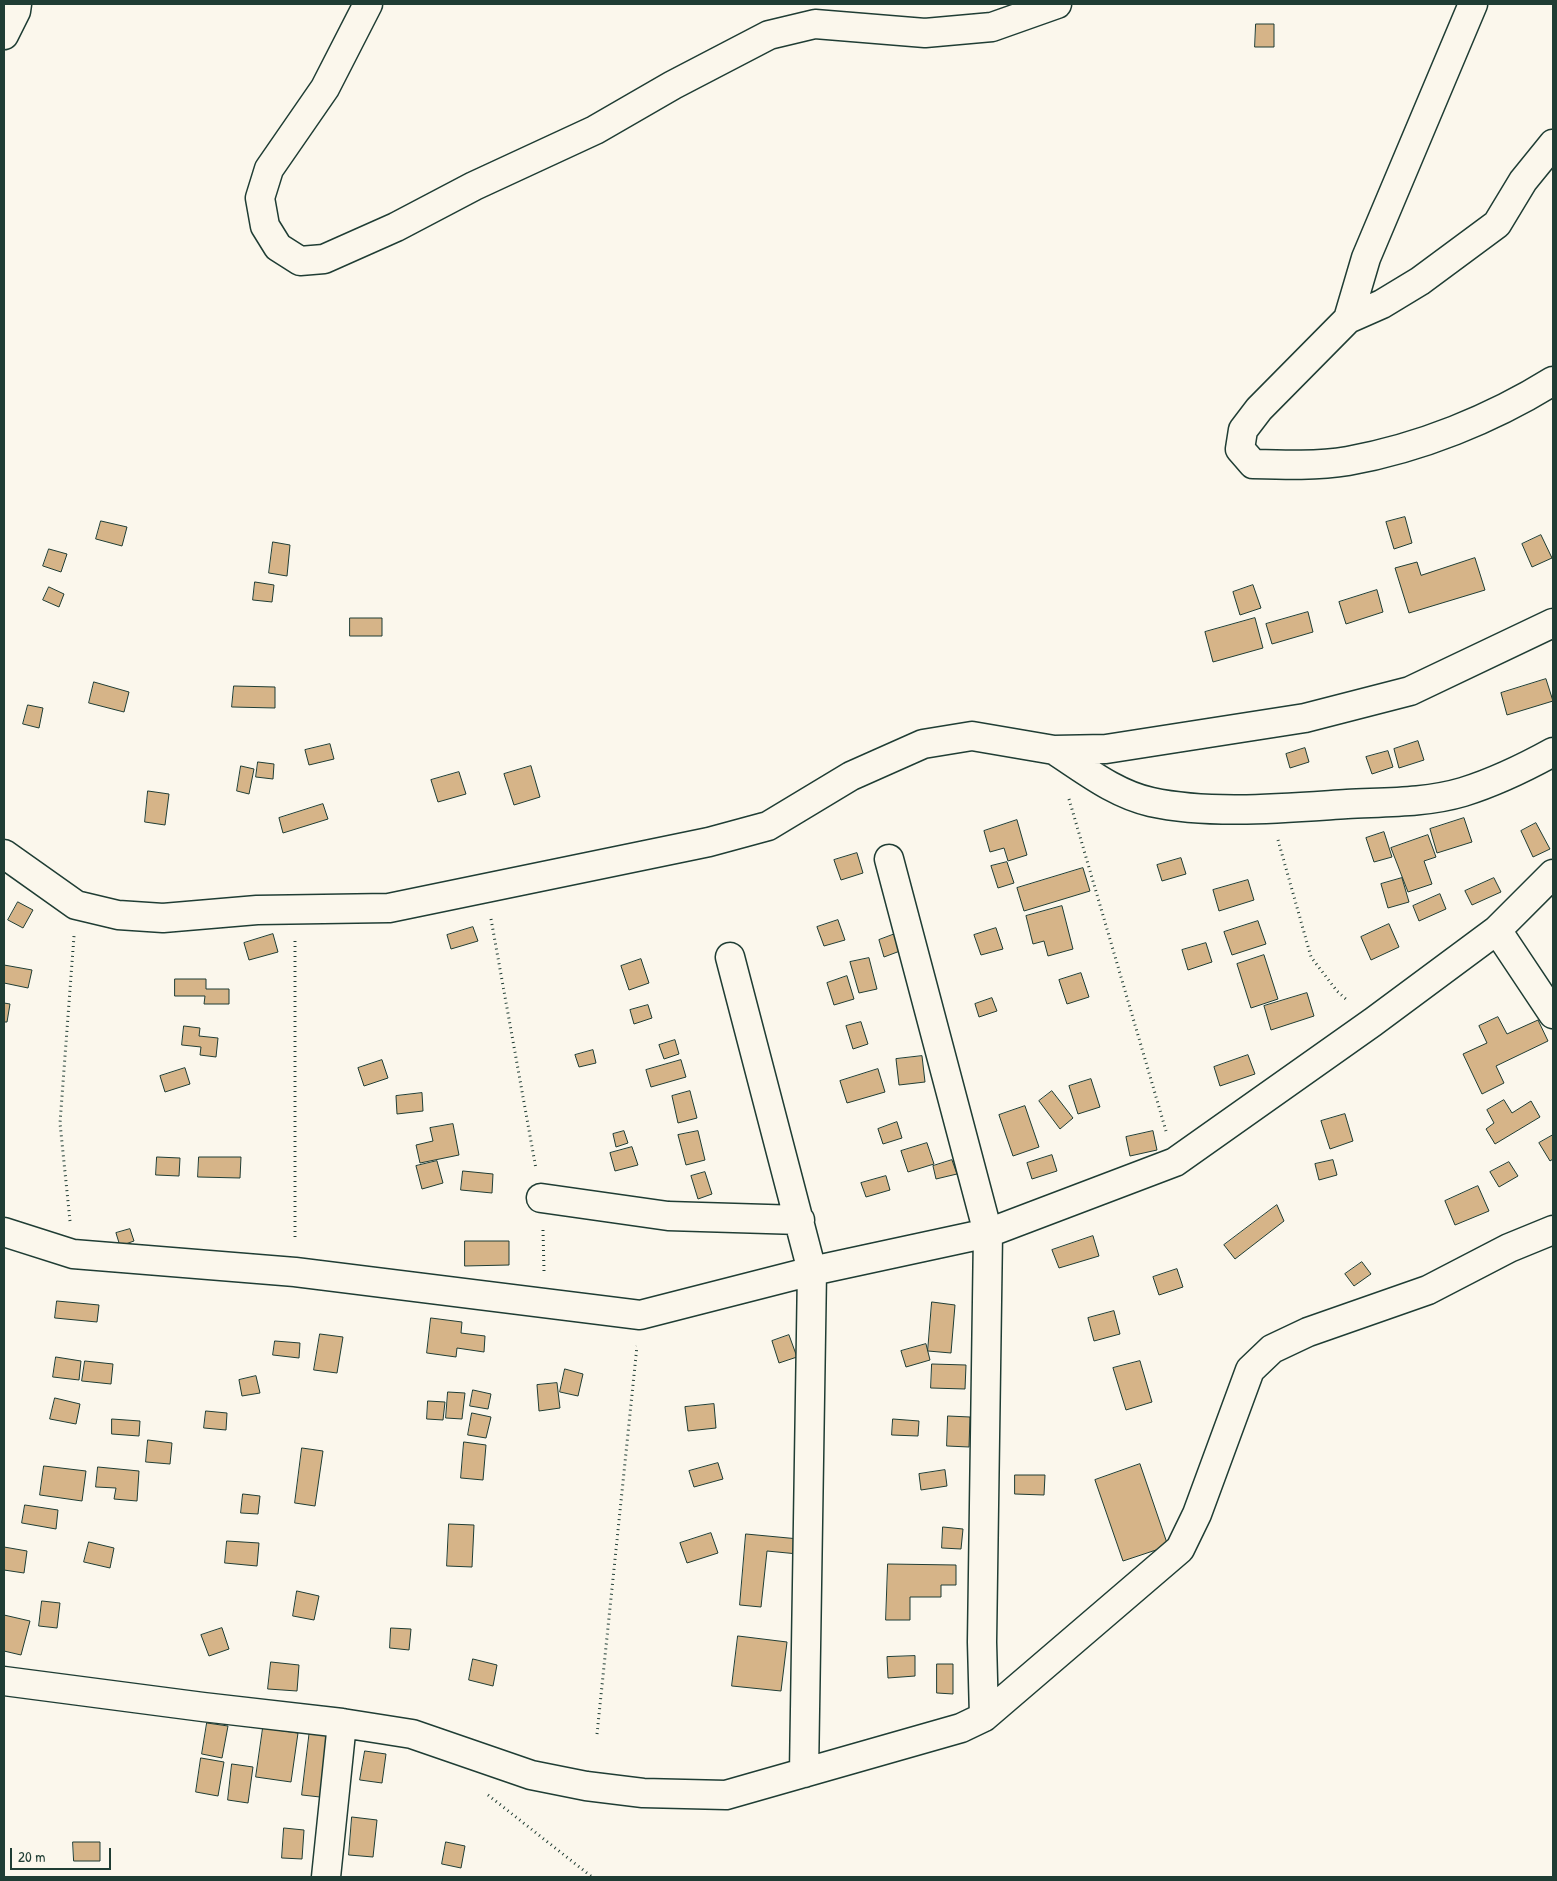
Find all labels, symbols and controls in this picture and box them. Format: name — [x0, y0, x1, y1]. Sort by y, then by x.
scale bar — [12, 1838, 114, 1870]
text: 20 m — [18, 1846, 45, 1867]

